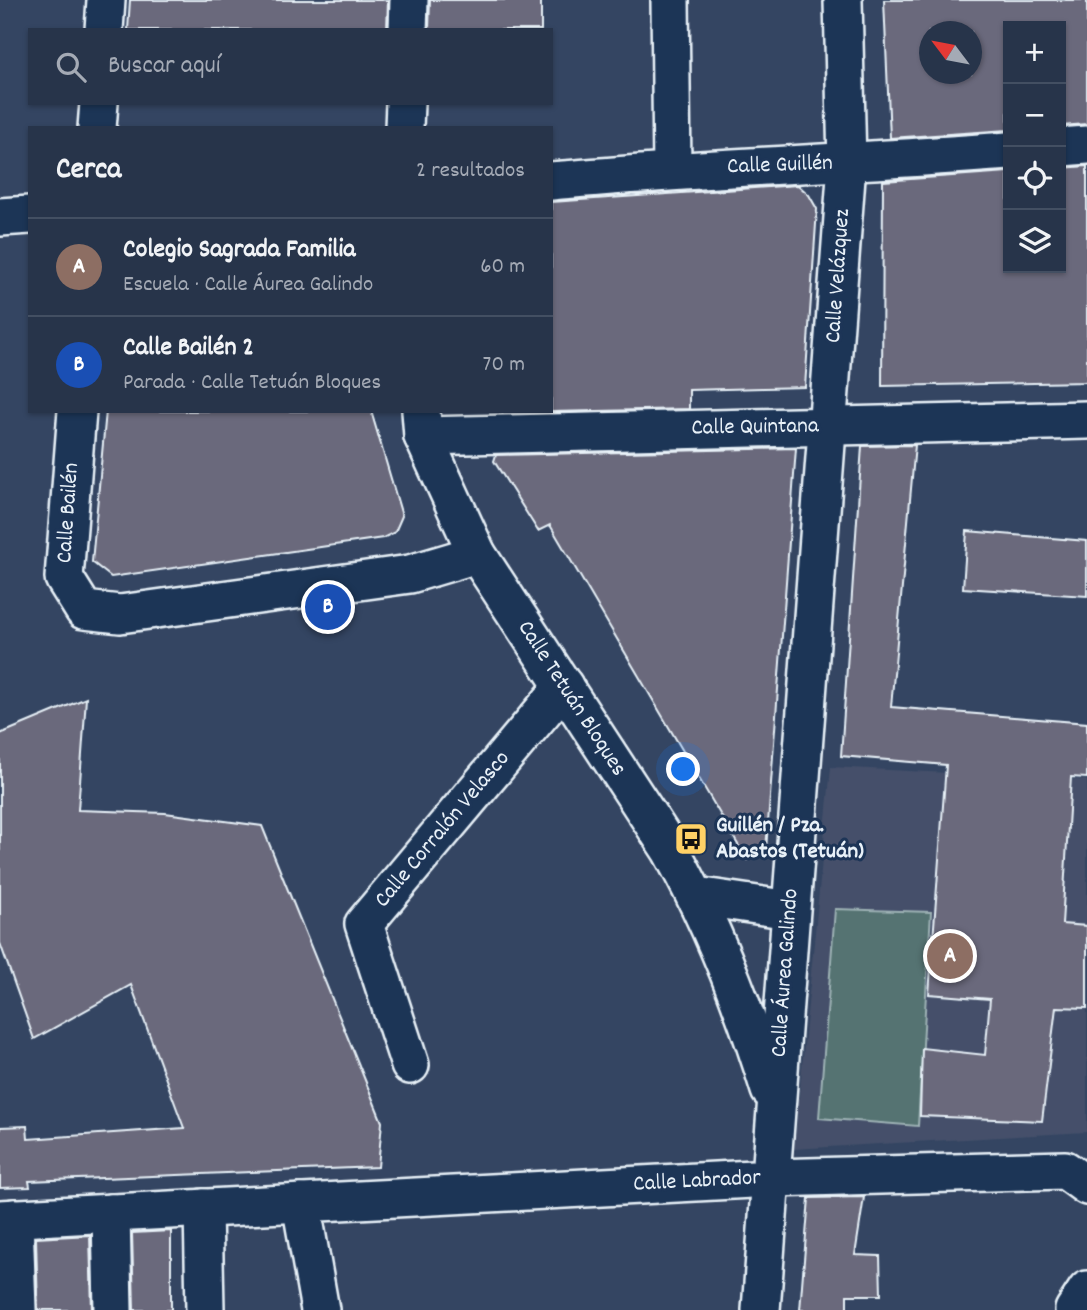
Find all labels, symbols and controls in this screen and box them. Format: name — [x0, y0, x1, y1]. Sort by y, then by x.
north arrow — [919, 21, 982, 84]
map controls — [1003, 21, 1066, 273]
button: + — [1003, 21, 1066, 84]
search box — [28, 28, 553, 105]
icon: search — [52, 48, 90, 86]
text: Buscar aquí — [108, 48, 220, 85]
button: − — [1003, 84, 1066, 147]
button: locate — [1003, 147, 1066, 210]
street label: Calle Guillén — [727, 148, 833, 184]
text: Cerca — [56, 150, 121, 193]
text: 2 resultados — [416, 155, 525, 188]
street label: Calle Velázquez — [818, 208, 860, 344]
button: layers — [1003, 210, 1066, 273]
text: Colegio Sagrada Familia — [123, 232, 356, 269]
text: A — [73, 251, 85, 284]
text: 60 m — [480, 251, 525, 284]
text: Escuela · Calle Áurea Galindo — [123, 269, 373, 302]
text: Calle Bailén 2 — [123, 330, 254, 367]
text: B — [74, 349, 84, 382]
text: 70 m — [483, 349, 525, 382]
text: Parada · Calle Tetuán Bloques — [123, 367, 381, 400]
street label: Calle Quintana — [691, 410, 820, 446]
street label: Calle Bailén — [49, 462, 89, 564]
pin: B — [305, 581, 351, 633]
street label: Calle Tetuán Bloques — [508, 614, 634, 784]
street label: Calle Corralón Velasco — [367, 744, 519, 916]
your location — [666, 752, 700, 786]
place label: Guillén / Pza. Abastos (Tetuán) — [716, 810, 864, 869]
bus stop icon: Guillén / Pza. Abastos (Tetuán) — [672, 820, 710, 858]
street label: Calle Áurea Galindo — [764, 888, 808, 1058]
pin: A — [927, 930, 973, 982]
street label: Calle Labrador — [632, 1162, 762, 1202]

